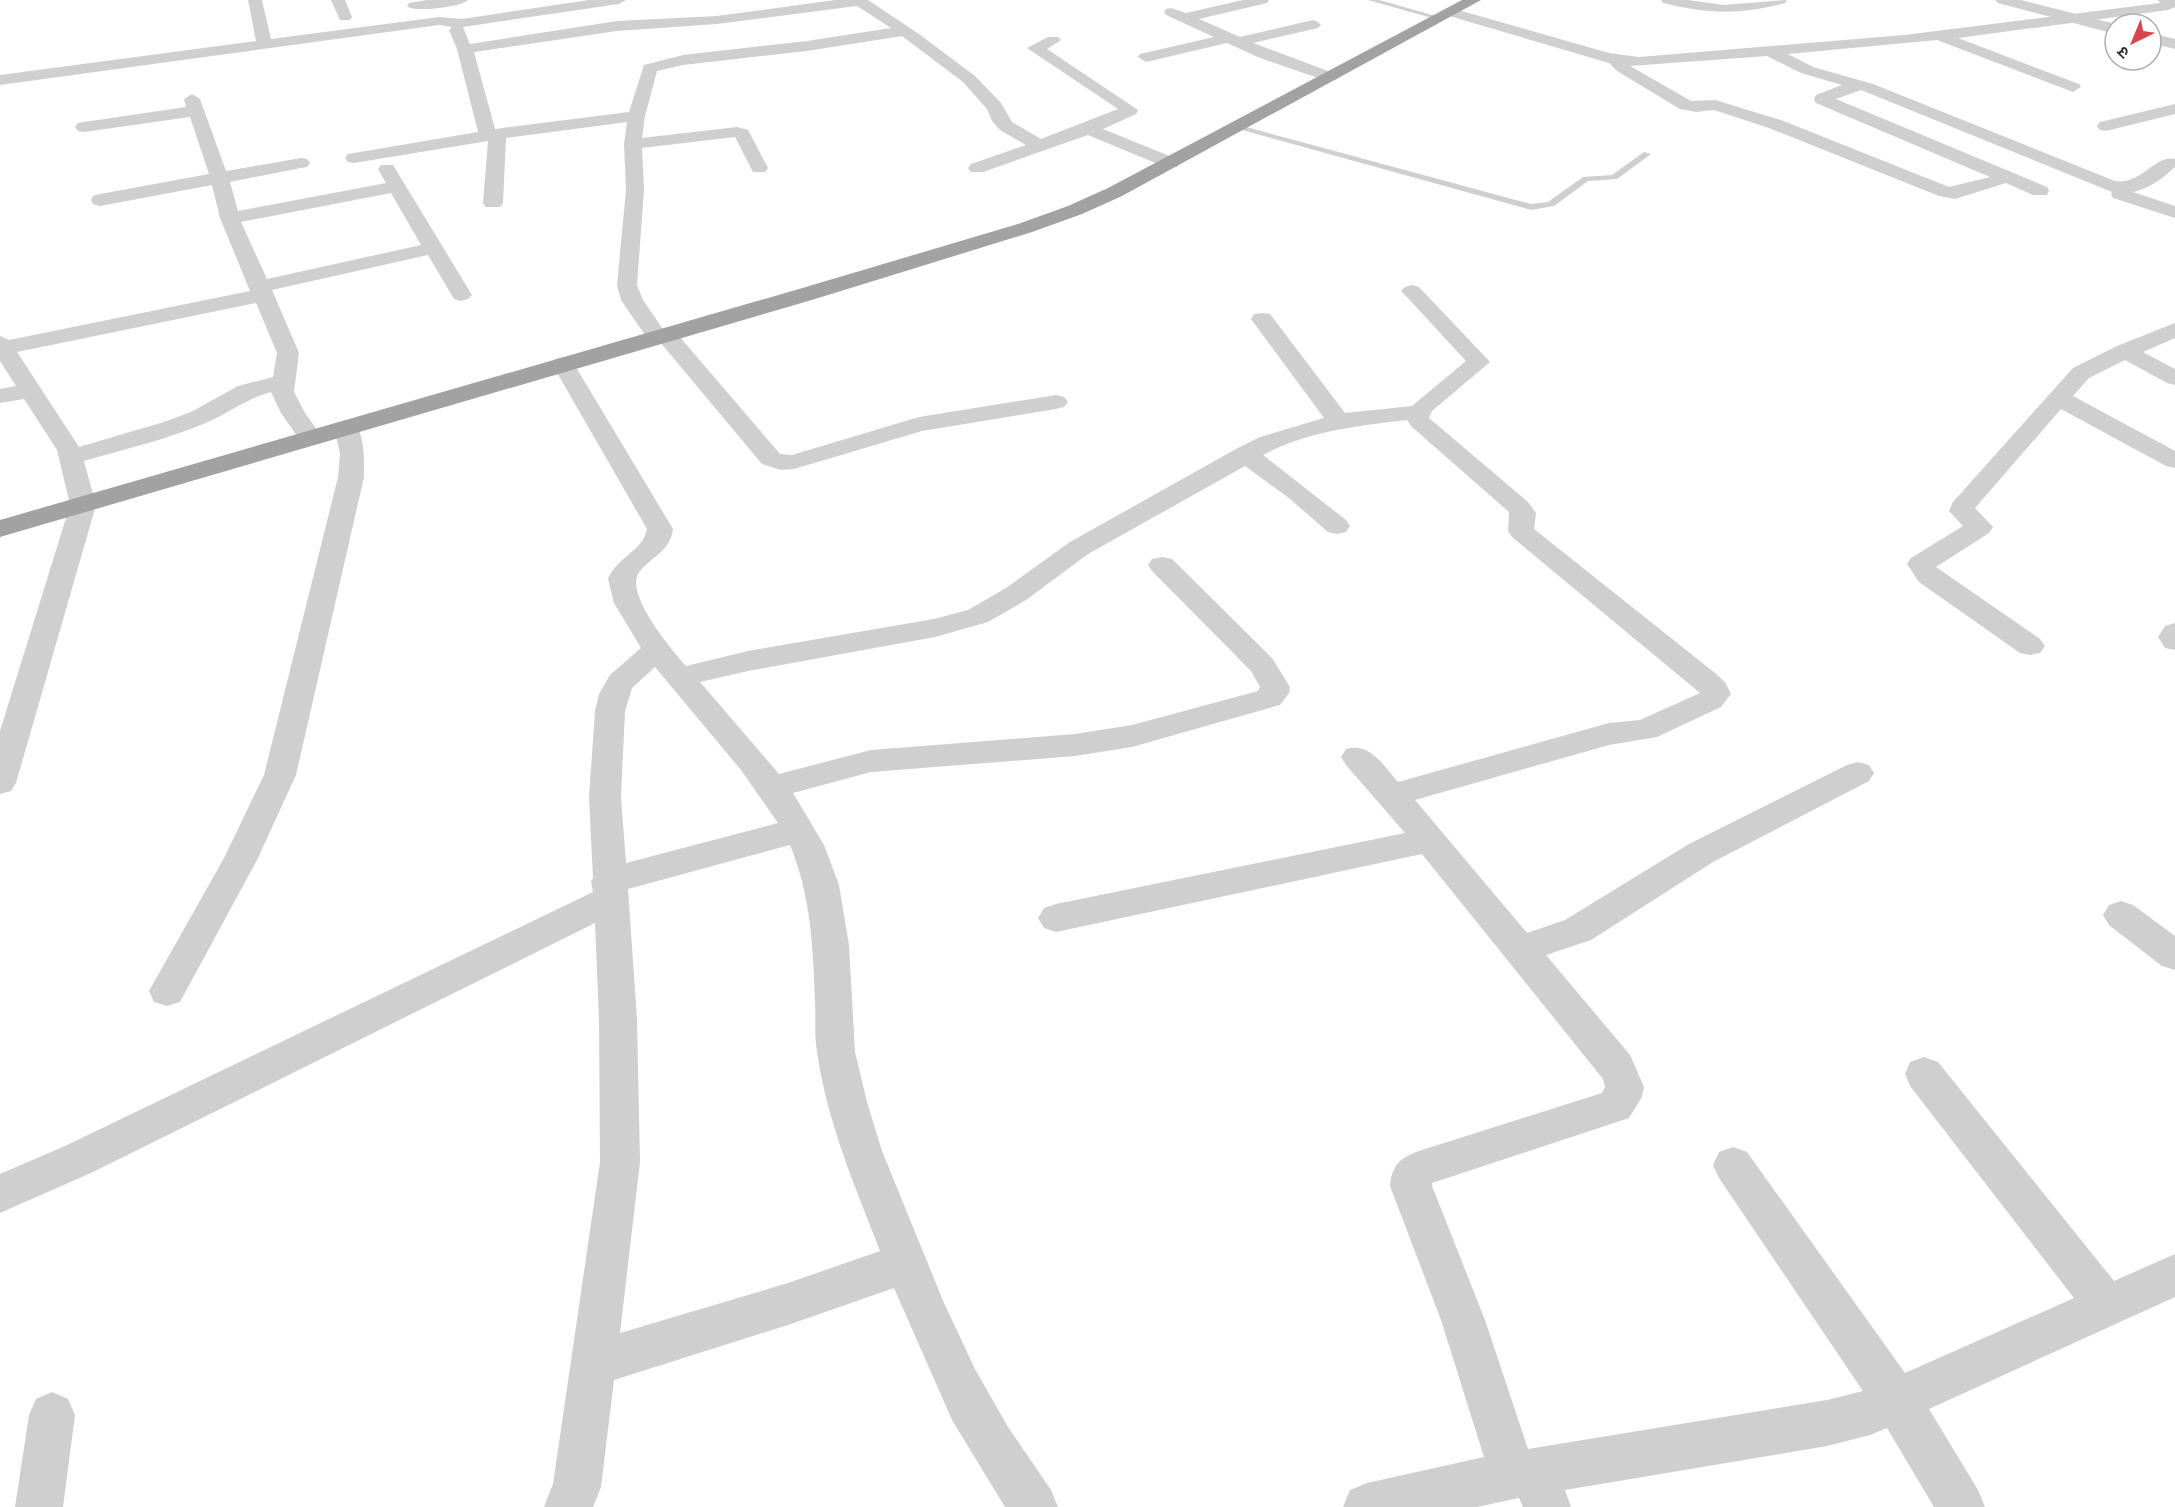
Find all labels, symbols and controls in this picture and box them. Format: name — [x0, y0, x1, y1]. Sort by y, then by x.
north arrow — [2103, 12, 2163, 72]
text: उ — [2112, 42, 2133, 63]

